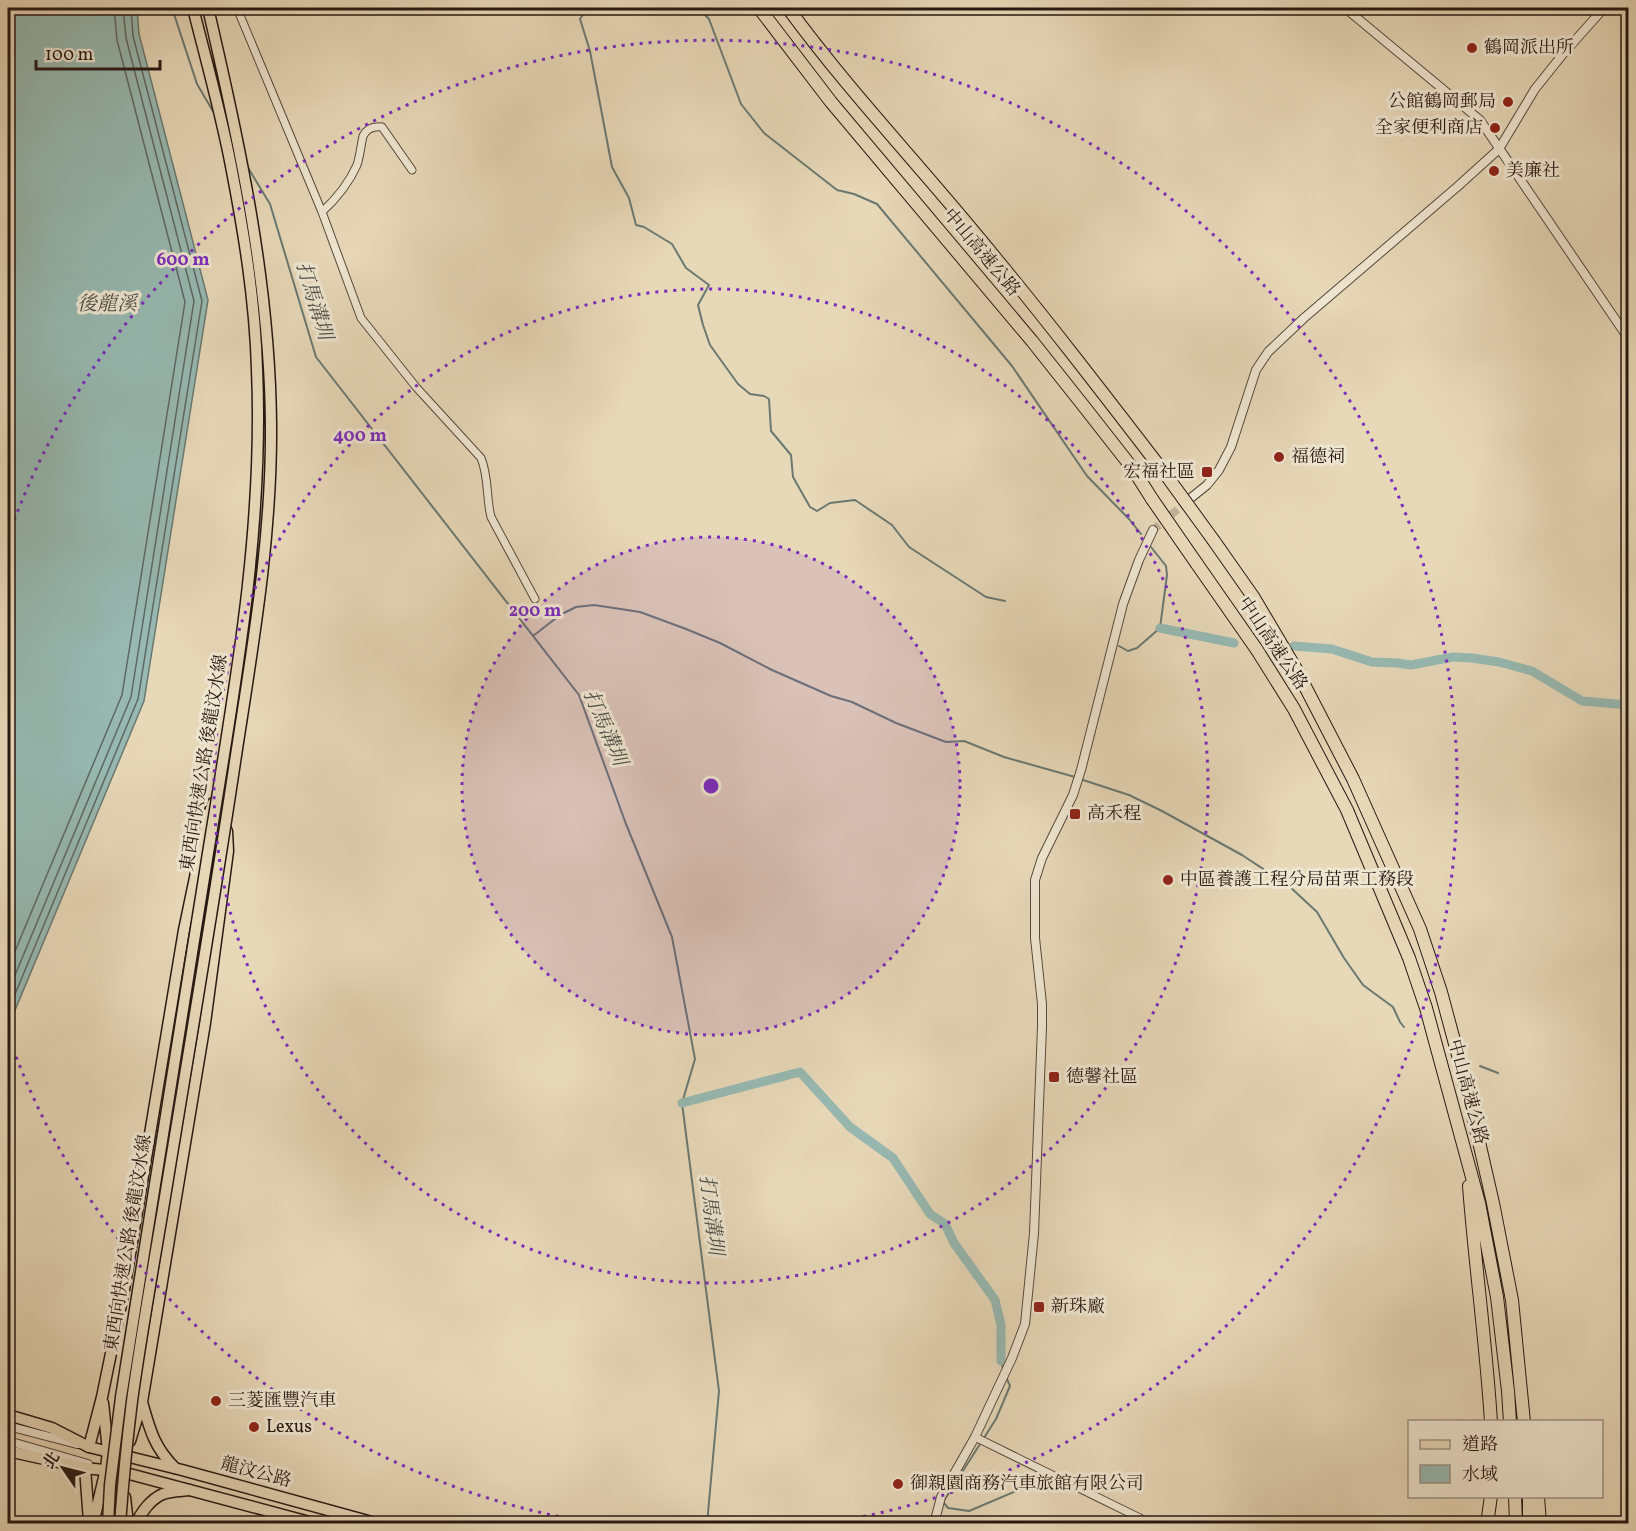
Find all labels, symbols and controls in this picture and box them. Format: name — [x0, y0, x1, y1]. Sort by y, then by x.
scale bar — [36, 33, 160, 71]
place label: 鶴岡派出所 — [1484, 36, 1574, 61]
marker: 鶴岡派出所 — [1465, 41, 1479, 55]
text: 100 m — [45, 43, 94, 68]
place label: 公館鶴岡郵局 — [1388, 90, 1496, 115]
marker: 公館鶴岡郵局 — [1501, 95, 1515, 109]
place label: 全家便利商店 — [1375, 116, 1483, 141]
marker: 全家便利商店 — [1488, 121, 1502, 135]
place label: 美廉社 — [1506, 159, 1560, 184]
marker: 美廉社 — [1487, 164, 1501, 178]
street label: 中山高速公路 — [937, 204, 1025, 302]
text: 600 m — [156, 248, 210, 273]
water label: 打馬溝圳 — [288, 259, 339, 346]
water label: 後龍溪 — [77, 291, 139, 319]
text: 400 m — [333, 424, 387, 449]
place label: 福德祠 — [1291, 445, 1345, 470]
marker: 福德祠 — [1272, 450, 1286, 464]
place label: 宏福社區 — [1123, 460, 1195, 485]
marker: 宏福社區 — [1200, 465, 1214, 479]
street label: 中山高速公路 — [1231, 592, 1313, 696]
text: 200 m — [509, 599, 561, 624]
street label: 東西向快速公路 後龍汶水線 — [175, 653, 235, 873]
water label: 打馬溝圳 — [575, 686, 634, 773]
centre of rings — [701, 776, 721, 796]
place label: 高禾程 — [1087, 802, 1141, 827]
marker: 高禾程 — [1068, 807, 1082, 821]
place label: 中區養護工程分局苗栗工務段 — [1180, 868, 1414, 893]
marker: 中區養護工程分局苗栗工務段 — [1161, 873, 1175, 887]
street label: 中山高速公路 — [1441, 1037, 1493, 1147]
place label: 德馨社區 — [1066, 1065, 1138, 1090]
marker: 德馨社區 — [1047, 1070, 1061, 1084]
street label: 東西向快速公路 後龍汶水線 — [99, 1133, 159, 1353]
water label: 打馬溝圳 — [691, 1174, 729, 1259]
place label: 新珠廠 — [1051, 1295, 1105, 1320]
marker: 新珠廠 — [1032, 1300, 1046, 1314]
place label: 三菱匯豐汽車 — [228, 1389, 336, 1414]
marker: 三菱匯豐汽車 — [209, 1394, 223, 1408]
place label: Lexus — [266, 1415, 312, 1440]
marker: Lexus — [247, 1420, 261, 1434]
legend — [1408, 1420, 1603, 1498]
text: 道路 — [1462, 1433, 1498, 1458]
north arrow — [33, 1438, 93, 1498]
text: 北 — [39, 1448, 66, 1473]
street label: 龍汶公路 — [218, 1452, 294, 1494]
text: 水域 — [1462, 1463, 1498, 1488]
place label: 御親園商務汽車旅館有限公司 — [910, 1472, 1144, 1497]
marker: 御親園商務汽車旅館有限公司 — [891, 1477, 905, 1491]

